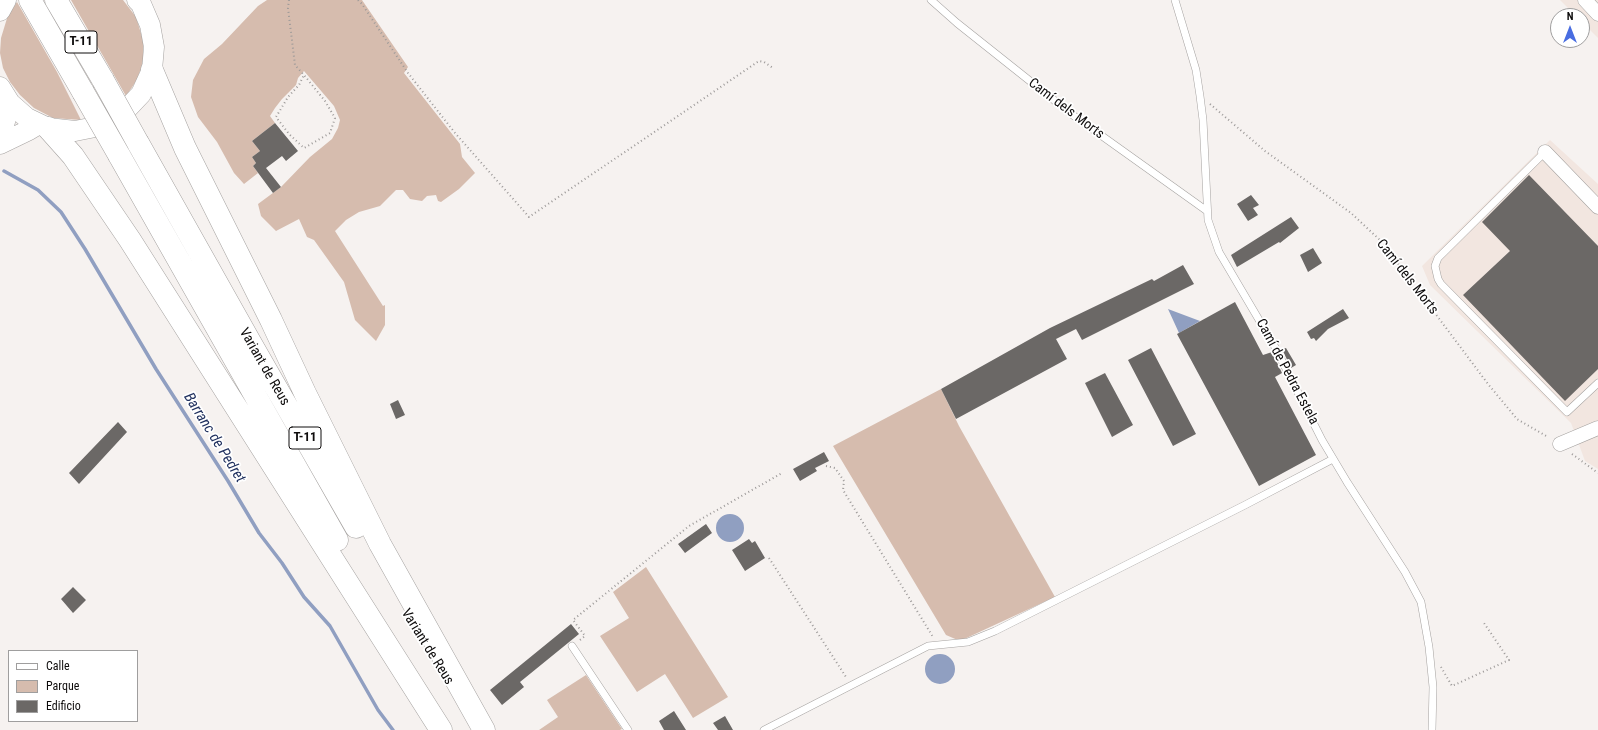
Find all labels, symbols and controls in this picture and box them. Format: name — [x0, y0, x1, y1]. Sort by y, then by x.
north arrow — [1550, 8, 1590, 48]
text: N — [1567, 10, 1573, 23]
road number: T-11 — [65, 31, 97, 53]
street label: Camí dels Morts — [1025, 75, 1107, 143]
street label: Camí dels Morts — [1372, 236, 1442, 318]
street label: Camí de Pedra Estela — [1252, 316, 1322, 428]
street label: Variant de Reus — [235, 325, 293, 409]
water label: Barranc de Pedret — [179, 390, 249, 486]
road number: T-11 — [289, 427, 321, 449]
street label: Variant de Reus — [397, 606, 457, 688]
legend — [8, 650, 138, 722]
text: Calle — [46, 659, 70, 673]
text: Parque — [46, 679, 79, 693]
text: Edificio — [46, 699, 81, 713]

